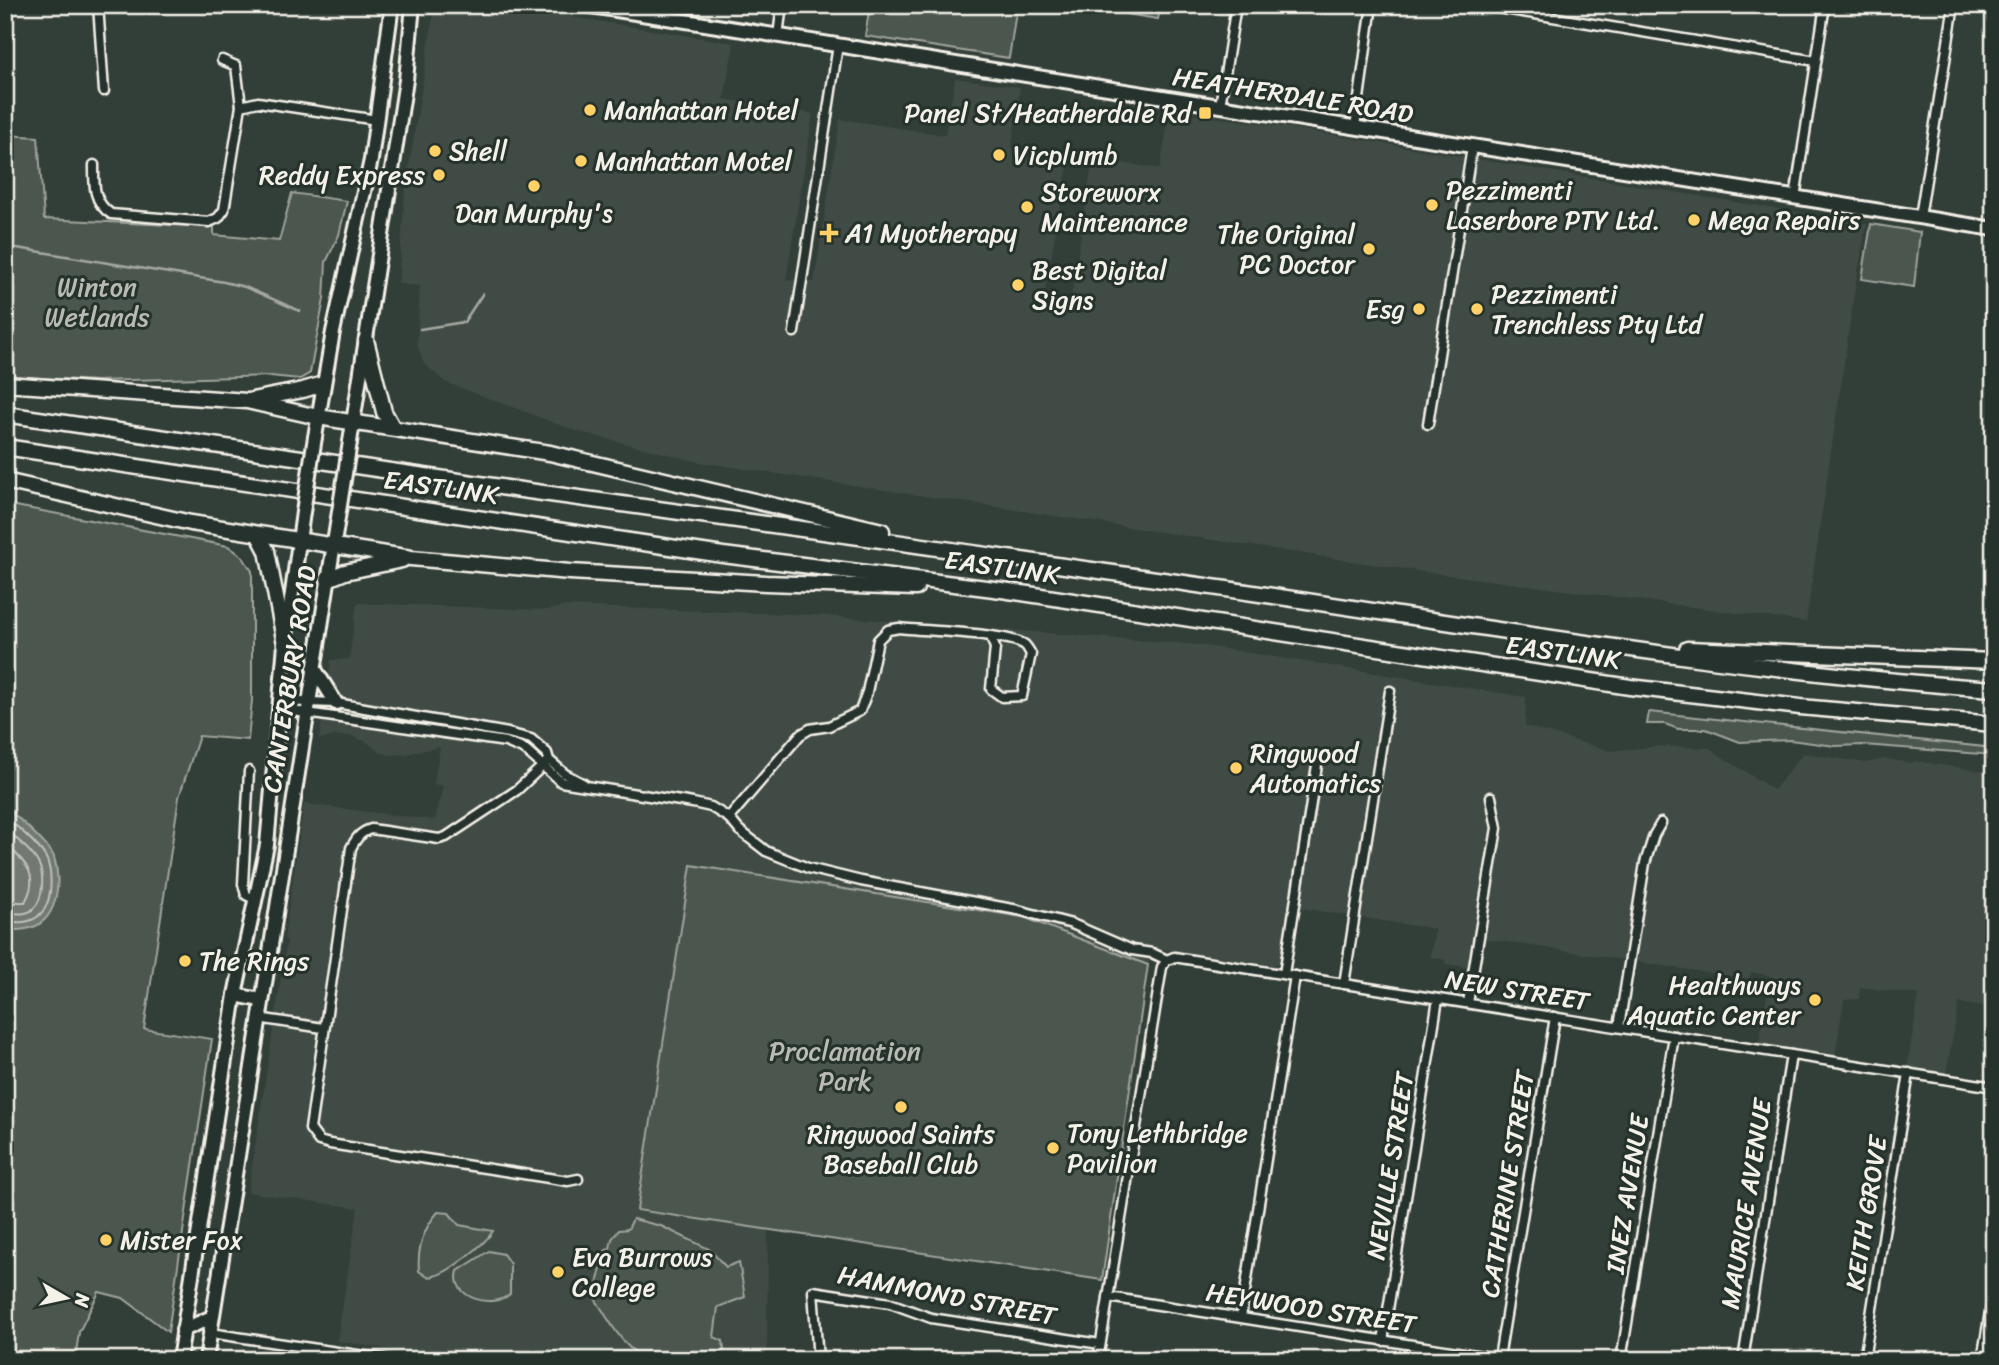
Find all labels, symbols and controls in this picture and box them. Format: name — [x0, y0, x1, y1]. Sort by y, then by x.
street label: HEATHERDALE ROAD — [1169, 53, 1417, 137]
place label: Manhattan Hotel — [604, 87, 799, 133]
place label: Panel St/Heatherdale Rd — [904, 90, 1193, 136]
marker: Manhattan Hotel — [582, 102, 598, 118]
marker: Panel St/Heatherdale Rd — [1197, 105, 1213, 121]
place label: Shell — [449, 128, 508, 174]
place label: Vicplumb — [1013, 132, 1118, 178]
place label: Manhattan Motel — [595, 138, 793, 184]
marker: Shell — [427, 143, 443, 159]
marker: Vicplumb — [991, 147, 1007, 163]
place label: Reddy Express — [259, 152, 425, 198]
marker: Manhattan Motel — [573, 153, 589, 169]
marker: Reddy Express — [431, 167, 447, 183]
place label: Pezzimenti Laserbore PTY Ltd. — [1446, 167, 1660, 243]
place label: Storeworx Maintenance — [1041, 169, 1188, 245]
marker: Dan Murphy's — [526, 178, 542, 194]
place label: Dan Murphy's — [455, 190, 613, 236]
marker: Pezzimenti Laserbore PTY Ltd. — [1424, 197, 1440, 213]
place label: Mega Repairs — [1708, 197, 1861, 243]
marker: Storeworx Maintenance — [1019, 199, 1035, 215]
place label: A1 Myotherapy — [844, 210, 1018, 256]
place label: The Original PC Doctor — [1217, 211, 1356, 287]
marker: Mega Repairs — [1686, 212, 1702, 228]
marker: A1 Myotherapy — [819, 223, 839, 243]
marker: The Original PC Doctor — [1361, 241, 1377, 257]
place label: Best Digital Signs — [1032, 247, 1167, 323]
park label: Winton Wetlands — [44, 264, 150, 340]
place label: Pezzimenti Trenchless Pty Ltd — [1491, 271, 1704, 347]
marker: Best Digital Signs — [1010, 277, 1026, 293]
place label: Esg — [1365, 286, 1405, 332]
marker: Esg — [1411, 301, 1427, 317]
marker: Pezzimenti Trenchless Pty Ltd — [1469, 301, 1485, 317]
street label: EASTLINK — [381, 456, 502, 518]
street label: EASTLINK — [942, 536, 1063, 598]
street label: CANTERBURY ROAD — [248, 562, 330, 796]
street label: EASTLINK — [1503, 621, 1624, 683]
place label: Ringwood Automatics — [1249, 730, 1381, 806]
marker: Ringwood Automatics — [1228, 760, 1244, 776]
place label: The Rings — [199, 938, 310, 984]
marker: The Rings — [177, 953, 193, 969]
street label: NEW STREET — [1442, 956, 1595, 1024]
place label: Healthways Aquatic Center — [1626, 962, 1802, 1038]
marker: Healthways Aquatic Center — [1807, 992, 1823, 1008]
park label: Proclamation Park — [769, 1028, 921, 1104]
street label: CATHERINE STREET — [1466, 1065, 1548, 1301]
street label: NEVILLE STREET — [1353, 1067, 1428, 1263]
street label: MAURICE AVENUE — [1707, 1094, 1786, 1313]
marker: Ringwood Saints Baseball Club — [893, 1099, 909, 1115]
street label: INEZ AVENUE — [1592, 1109, 1663, 1278]
place label: Tony Lethbridge Pavilion — [1067, 1110, 1248, 1186]
place label: Ringwood Saints Baseball Club — [807, 1111, 996, 1187]
street label: KEITH GROVE — [1831, 1131, 1901, 1294]
marker: Tony Lethbridge Pavilion — [1045, 1140, 1061, 1156]
place label: Mister Fox — [120, 1217, 244, 1263]
marker: Mister Fox — [98, 1232, 114, 1248]
place label: Eva Burrows College — [572, 1234, 713, 1310]
street label: HAMMOND STREET — [834, 1251, 1062, 1339]
north arrow — [32, 1264, 102, 1334]
marker: Eva Burrows College — [550, 1264, 566, 1280]
street label: HEYWOOD STREET — [1203, 1269, 1421, 1348]
text: N — [65, 1291, 100, 1310]

